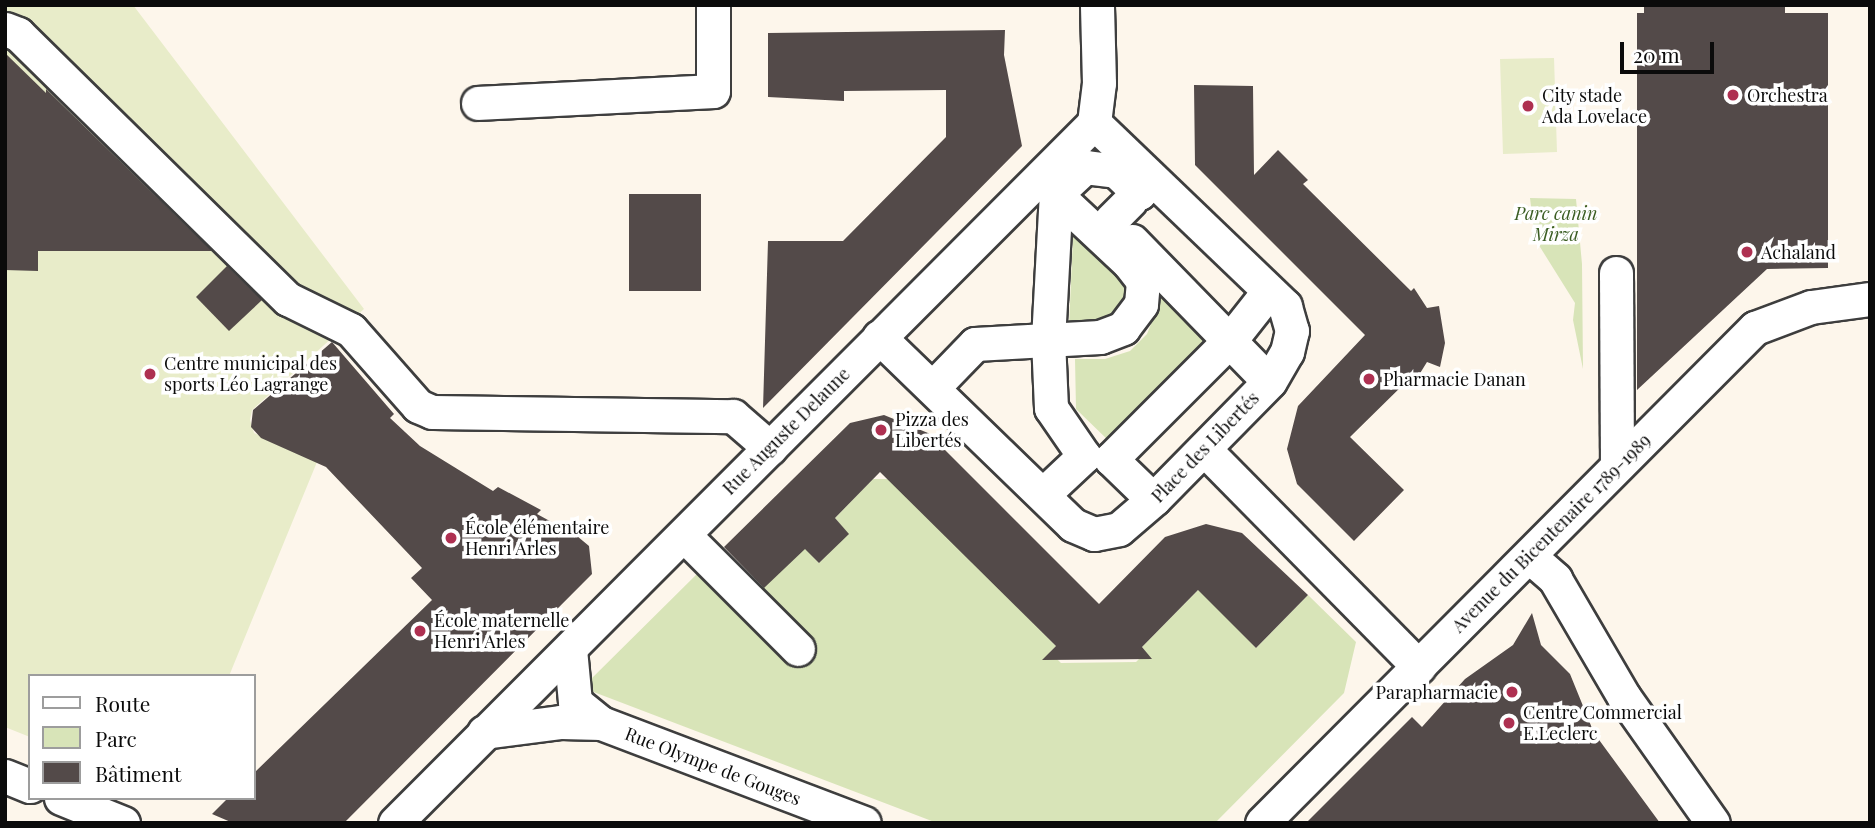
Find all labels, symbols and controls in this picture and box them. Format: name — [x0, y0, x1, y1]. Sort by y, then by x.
scale bar — [1623, 28, 1717, 72]
text: 20 m — [1633, 40, 1680, 68]
place label: Orchestra — [1747, 84, 1828, 106]
place label: City stade Ada Lovelace — [1542, 85, 1647, 128]
marker: Orchestra — [1725, 87, 1741, 103]
marker: City stade Ada Lovelace — [1520, 98, 1536, 114]
park label: Parc canin Mirza — [1515, 203, 1597, 246]
place label: Achaland — [1761, 241, 1836, 263]
marker: Achaland — [1739, 244, 1755, 260]
place label: Centre municipal des sports Léo Lagrange — [164, 353, 337, 396]
street label: Rue Auguste Delaune — [718, 363, 854, 499]
marker: Centre municipal des sports Léo Lagrange — [142, 366, 158, 382]
place label: Pharmacie Danan — [1383, 368, 1526, 390]
marker: Pharmacie Danan — [1361, 371, 1377, 387]
street label: Place des Libertés — [1147, 387, 1263, 507]
place label: Pizza des Libertés — [895, 409, 969, 452]
marker: Pizza des Libertés — [873, 422, 889, 438]
street label: Avenue du Bicentenaire 1789-1989 — [1447, 429, 1655, 637]
place label: École élémentaire Henri Arles — [465, 517, 609, 560]
marker: École élémentaire Henri Arles — [443, 530, 459, 546]
place label: École maternelle Henri Arles — [434, 610, 569, 652]
marker: École maternelle Henri Arles — [412, 623, 428, 639]
legend — [28, 674, 256, 800]
place label: Parapharmacie — [1376, 681, 1498, 703]
marker: Parapharmacie — [1504, 684, 1520, 700]
text: Route — [95, 689, 150, 717]
place label: Centre Commercial E.Leclerc — [1523, 702, 1682, 744]
marker: Centre Commercial E.Leclerc — [1501, 715, 1517, 731]
street label: Rue Olympe de Gouges — [622, 722, 804, 810]
text: Parc — [95, 724, 137, 752]
text: Bâtiment — [95, 759, 181, 787]

